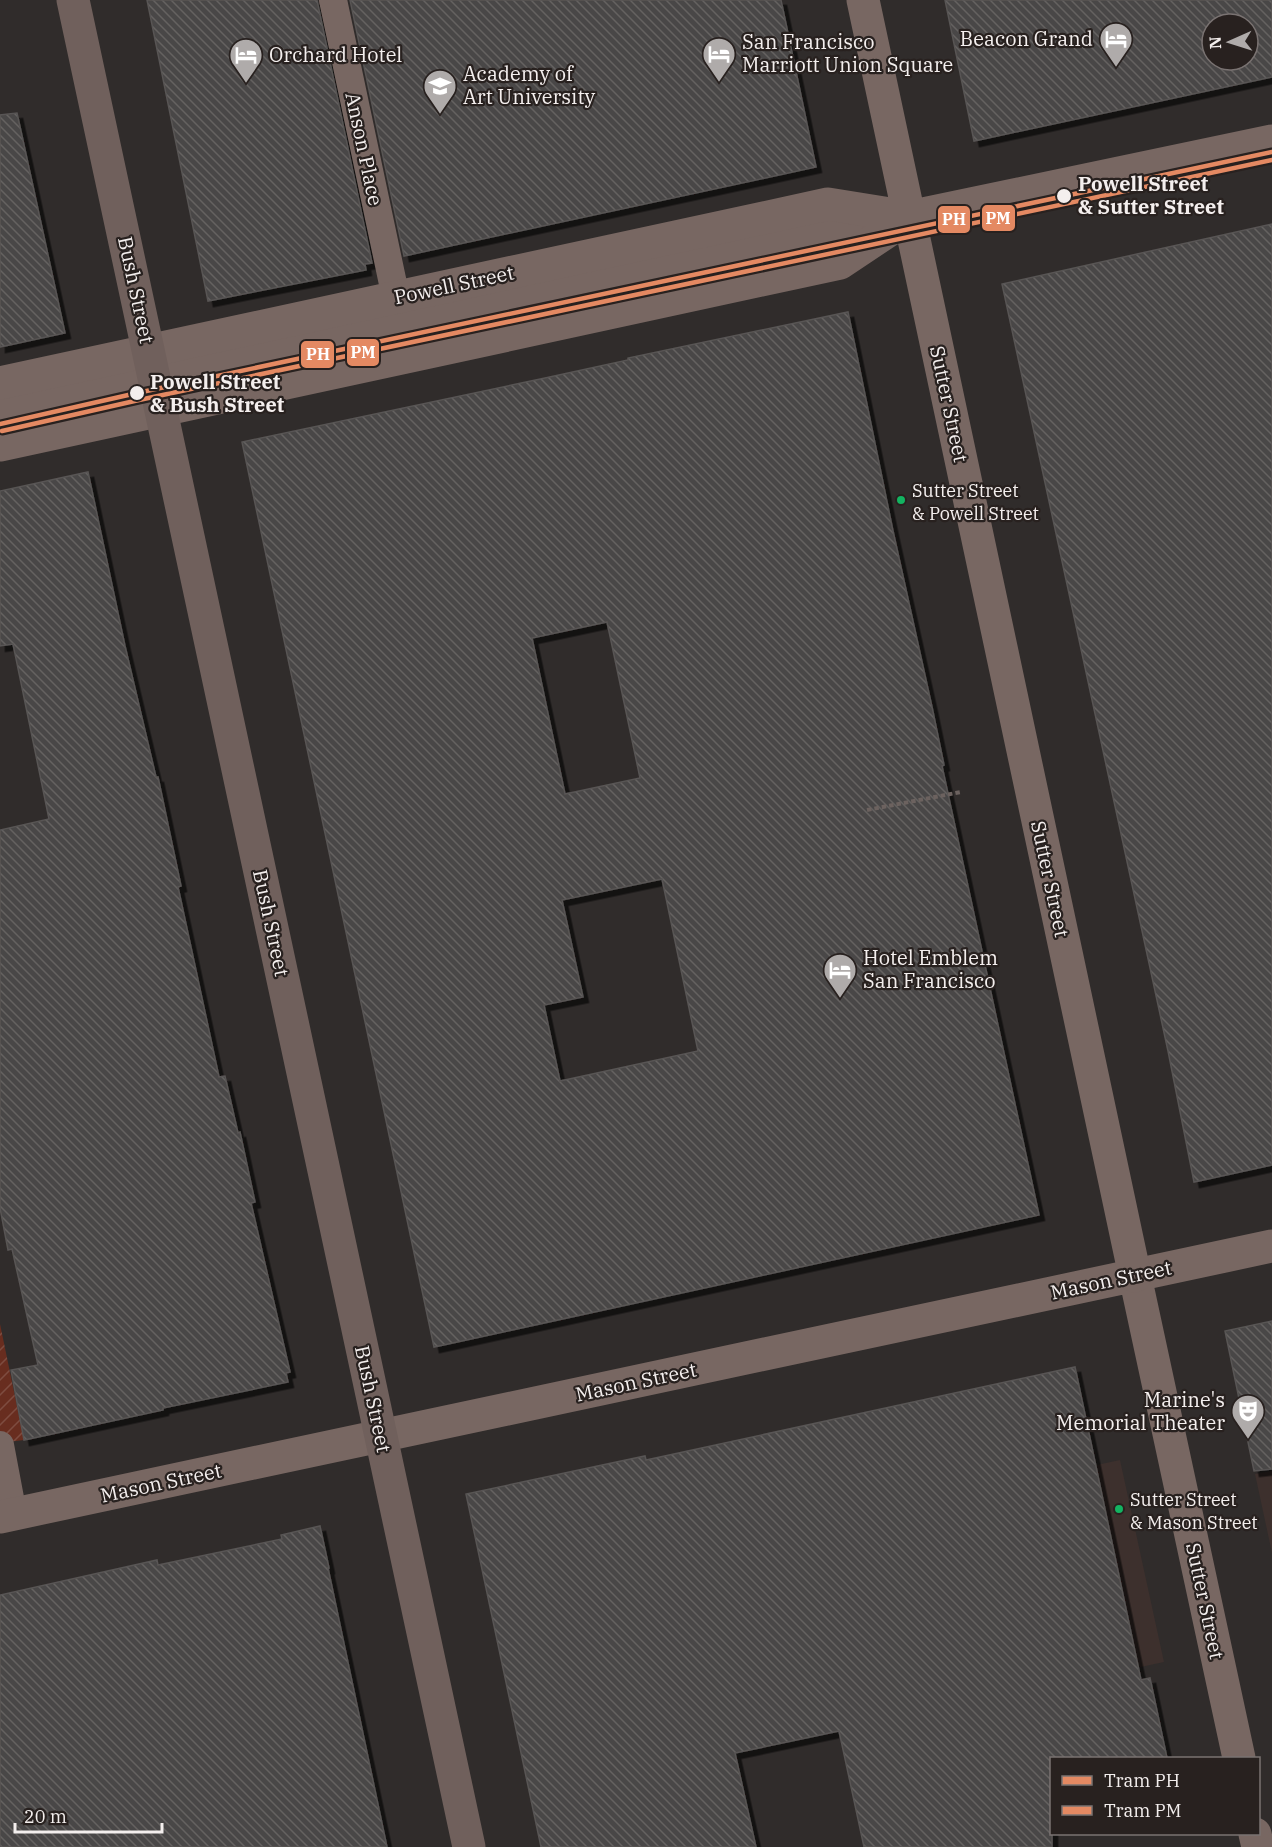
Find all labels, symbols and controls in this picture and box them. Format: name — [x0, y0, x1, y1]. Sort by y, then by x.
north arrow — [1200, 12, 1260, 72]
hotel icon: Beacon Grand — [1098, 21, 1134, 68]
place label: Beacon Grand — [960, 25, 1093, 52]
place label: San Francisco Marriott Union Square — [742, 28, 953, 78]
hotel icon: San Francisco Marriott Union Square — [701, 36, 737, 83]
text: N — [1205, 36, 1225, 50]
hotel icon: Orchard Hotel — [228, 37, 264, 84]
place label: Orchard Hotel — [269, 41, 402, 68]
place label: Academy of Art University — [463, 60, 595, 110]
school or university icon: Academy of Art University — [422, 68, 458, 115]
street label: Anson Place — [339, 90, 390, 208]
place label: Powell Street & Sutter Street — [1078, 170, 1224, 220]
marker: Powell Street & Sutter Street — [1055, 187, 1073, 205]
line badge: PM — [981, 204, 1016, 232]
line badge: PH — [937, 205, 971, 234]
text: PM — [985, 208, 1011, 228]
text: PH — [942, 209, 966, 229]
street label: Bush Street — [112, 234, 161, 346]
street label: Powell Street — [391, 259, 516, 310]
line badge: PM — [346, 338, 380, 367]
line badge: PH — [300, 340, 335, 369]
text: PM — [350, 342, 376, 362]
street label: Sutter Street — [924, 343, 975, 465]
text: PH — [306, 344, 330, 364]
place label: Powell Street & Bush Street — [150, 368, 285, 418]
marker: Powell Street & Bush Street — [128, 384, 146, 402]
place label: Sutter Street & Powell Street — [912, 479, 1039, 525]
marker: Sutter Street & Powell Street — [895, 494, 907, 506]
street label: Sutter Street — [1025, 818, 1076, 940]
street label: Bush Street — [247, 867, 296, 979]
place label: Hotel Emblem San Francisco — [863, 944, 998, 994]
hotel icon: Hotel Emblem San Francisco — [822, 952, 858, 999]
street label: Mason Street — [1048, 1254, 1174, 1306]
street label: Bush Street — [349, 1343, 398, 1455]
street label: Mason Street — [573, 1356, 699, 1408]
place label: Marine's Memorial Theater — [1056, 1386, 1225, 1436]
theatre icon: Marine's Memorial Theater — [1230, 1393, 1266, 1440]
street label: Mason Street — [98, 1457, 224, 1509]
place label: Sutter Street & Mason Street — [1130, 1488, 1258, 1534]
marker: Sutter Street & Mason Street — [1113, 1503, 1125, 1515]
street label: Sutter Street — [1180, 1540, 1231, 1662]
legend — [1050, 1757, 1260, 1835]
text: Tram PH — [1104, 1769, 1180, 1792]
scale bar — [15, 1796, 162, 1834]
text: Tram PM — [1104, 1799, 1182, 1822]
text: 20 m — [24, 1805, 67, 1828]

